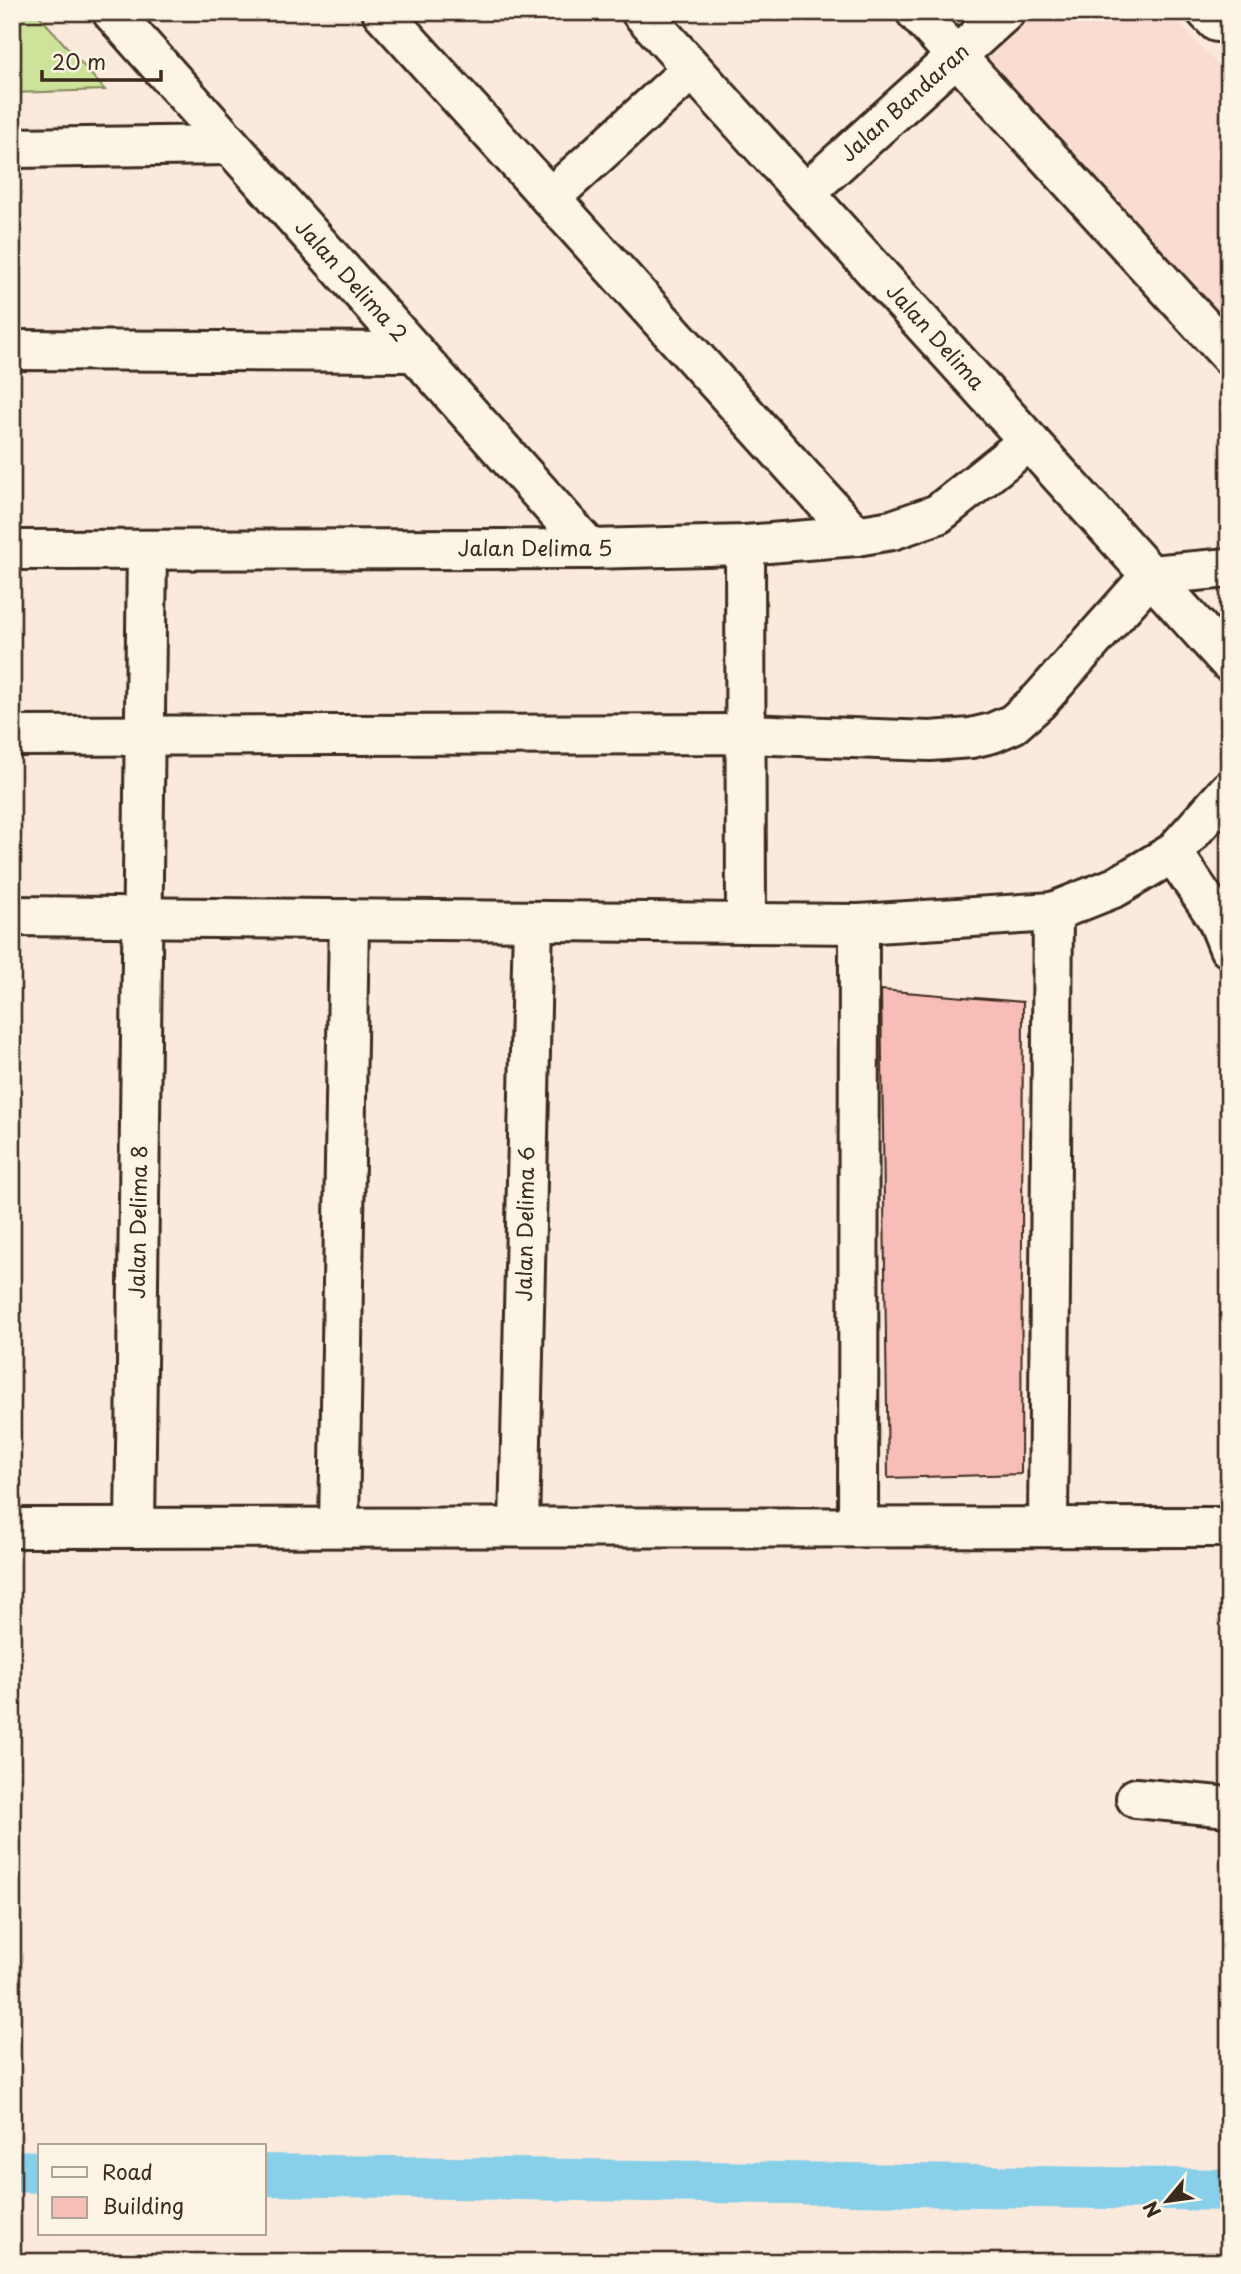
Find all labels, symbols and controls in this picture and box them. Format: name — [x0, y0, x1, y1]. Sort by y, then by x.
street label: Jalan Bandaran — [832, 35, 975, 168]
scale bar — [42, 38, 161, 82]
text: 20 m — [52, 45, 106, 77]
street label: Jalan Delima 2 — [289, 211, 416, 348]
street label: Jalan Delima — [880, 275, 994, 397]
street label: Jalan Delima 5 — [458, 531, 612, 563]
street label: Jalan Delima 8 — [120, 1145, 154, 1299]
street label: Jalan Delima 6 — [507, 1146, 541, 1302]
legend — [38, 2144, 266, 2236]
text: Road — [102, 2155, 153, 2187]
north arrow — [1132, 2166, 1202, 2236]
text: Building — [102, 2189, 184, 2221]
text: N — [1135, 2196, 1167, 2223]

